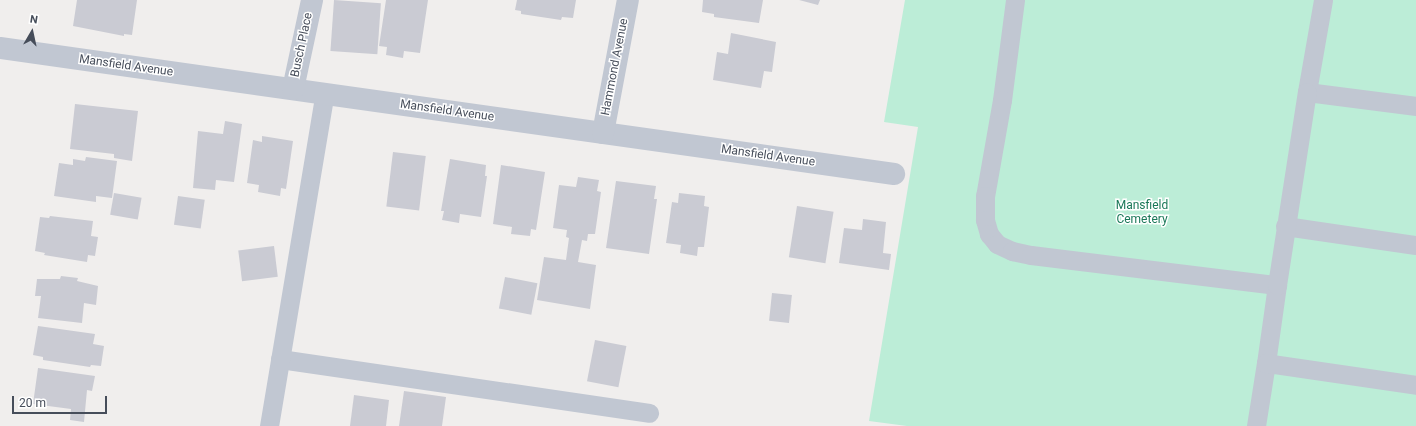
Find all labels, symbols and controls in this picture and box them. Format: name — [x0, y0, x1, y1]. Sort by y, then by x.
street label: Busch Place — [288, 11, 316, 79]
north arrow — [12, 12, 52, 52]
text: N — [29, 13, 39, 27]
street label: Hammond Avenue — [599, 17, 631, 117]
street label: Mansfield Avenue — [78, 52, 174, 80]
street label: Mansfield Avenue — [399, 97, 495, 125]
street label: Mansfield Avenue — [720, 142, 816, 170]
park label: Mansfield Cemetery — [1116, 199, 1168, 227]
scale bar — [14, 388, 109, 414]
text: 20 m — [19, 396, 46, 410]

